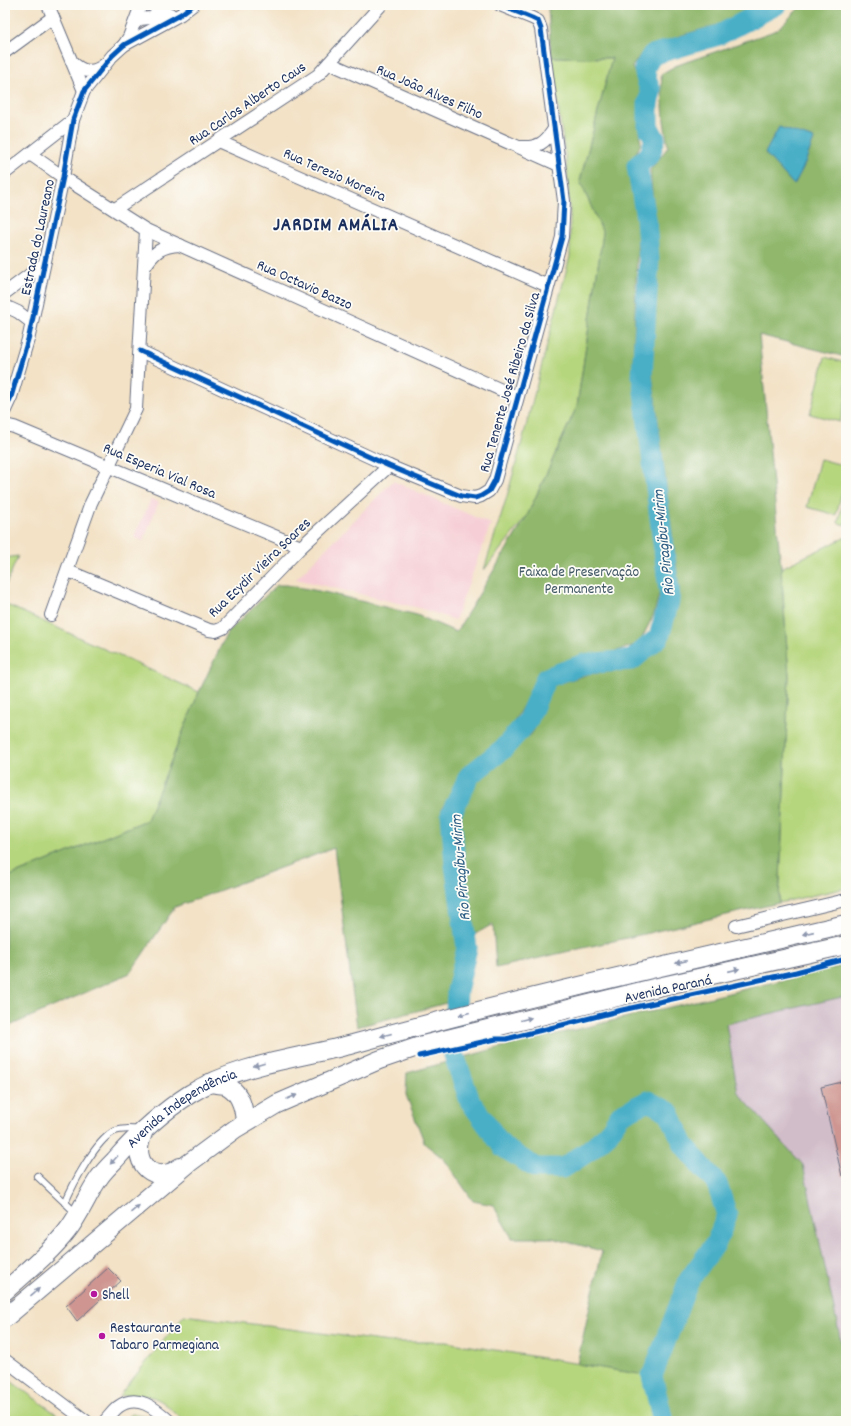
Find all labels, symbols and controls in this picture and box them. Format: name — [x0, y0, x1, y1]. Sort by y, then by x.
street label: Rua Carlos Alberto Caus — [185, 57, 311, 152]
street label: Rua João Alves Filho — [372, 59, 486, 126]
street label: Rua Terezio Moreira — [279, 143, 390, 209]
street label: Estrada do Laureano — [16, 177, 62, 298]
district label: JARDIM AMÁLIA — [273, 213, 399, 240]
street label: Rua Octavio Bazzo — [253, 255, 356, 317]
street label: Rua Tenente José Ribeiro da Silva — [475, 289, 547, 475]
street label: Rua Esperia Vial Rosa — [99, 438, 220, 506]
water label: Rio Piragibu-Mirim — [647, 488, 681, 597]
street label: Rua Ecydir Vieira Soares — [204, 513, 317, 624]
park label: Faixa de Preservação Permanente — [519, 562, 640, 601]
water label: Rio Piragibu-Mirim — [445, 813, 478, 922]
one-way arrow — [802, 930, 814, 936]
one-way arrow — [675, 960, 688, 966]
one-way arrow — [728, 966, 740, 972]
street label: Avenida Paraná — [623, 970, 715, 1010]
one-way arrow — [457, 1011, 469, 1017]
one-way arrow — [520, 1016, 532, 1022]
one-way arrow — [379, 1032, 391, 1038]
one-way arrow — [253, 1062, 265, 1068]
street label: Avenida Independência — [122, 1064, 241, 1154]
one-way arrow — [286, 1094, 298, 1100]
one-way arrow — [110, 1155, 119, 1166]
one-way arrow — [129, 1205, 140, 1214]
place label: Shell — [102, 1285, 130, 1307]
one-way arrow — [29, 1288, 40, 1297]
marker: Shell — [89, 1289, 99, 1299]
place label: Restaurante Tabaro Parmegiana — [110, 1318, 220, 1357]
marker: Restaurante Tabaro Parmegiana — [97, 1331, 107, 1341]

